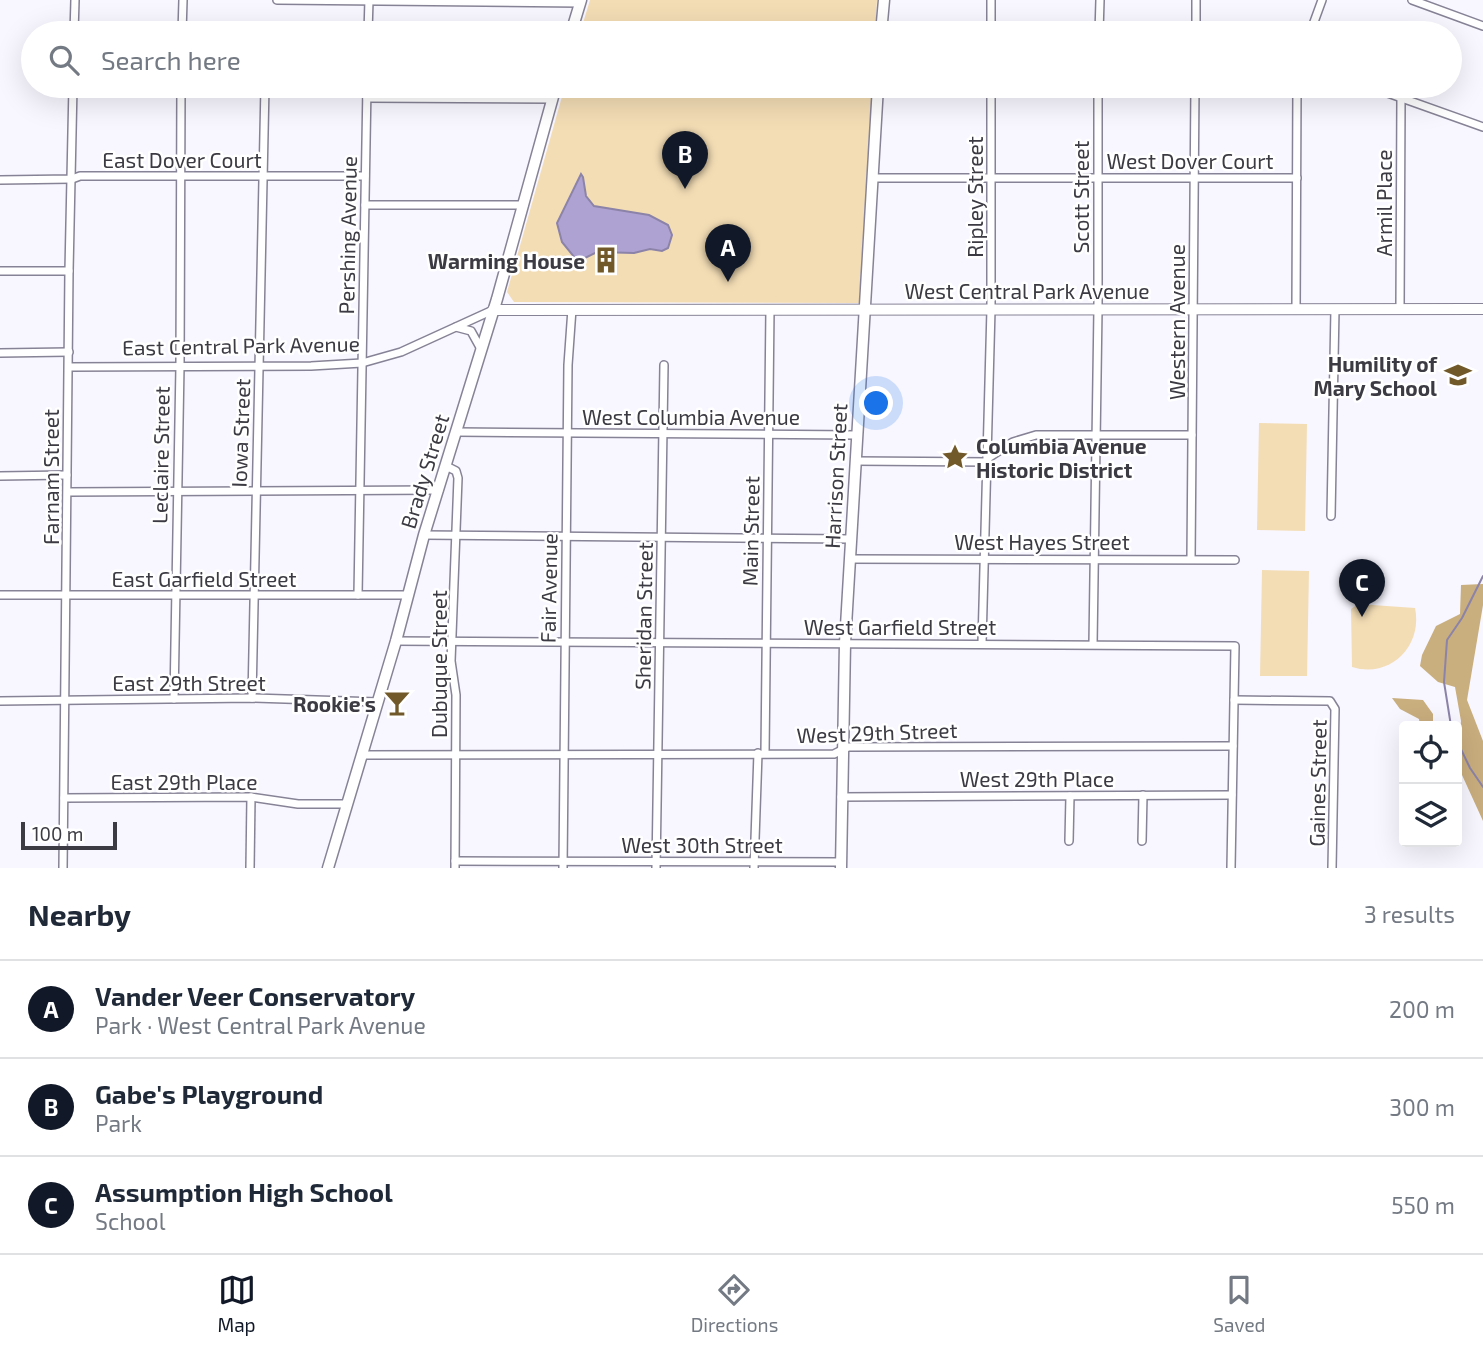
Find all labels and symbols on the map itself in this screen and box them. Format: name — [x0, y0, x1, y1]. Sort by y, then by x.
pin: B — [662, 131, 708, 189]
street label: Ripley Street — [962, 136, 987, 258]
street label: Scott Street — [1068, 141, 1093, 253]
street label: East Dover Court — [102, 147, 262, 172]
street label: West Dover Court — [1106, 148, 1274, 173]
street label: Armil Place — [1371, 149, 1396, 257]
street label: Pershing Avenue — [333, 156, 361, 314]
pin: A — [705, 224, 751, 282]
street label: Western Avenue — [1164, 244, 1189, 400]
building icon: Warming House — [591, 245, 621, 275]
place label: Warming House — [428, 248, 585, 273]
street label: West Central Park Avenue — [904, 278, 1150, 303]
street label: East Central Park Avenue — [122, 330, 360, 360]
place label: Humility of Mary School — [1314, 351, 1438, 401]
school or university icon: Humility of Mary School — [1443, 360, 1473, 390]
street label: Iowa Street — [226, 378, 254, 488]
street label: Leclaire Street — [146, 386, 174, 524]
your location — [859, 386, 893, 420]
street label: Harrison Street — [819, 403, 851, 549]
street label: West Columbia Avenue — [582, 404, 800, 429]
street label: Farnam Street — [38, 409, 63, 545]
street label: Brady Street — [395, 411, 453, 531]
place label: Columbia Avenue Historic District — [976, 433, 1147, 482]
place icon: Columbia Avenue Historic District — [940, 442, 970, 472]
street label: Main Street — [737, 476, 763, 586]
street label: West Hayes Street — [954, 529, 1130, 554]
street label: Fair Avenue — [535, 533, 561, 643]
street label: Sheridan Street — [629, 542, 657, 690]
pin: C — [1339, 559, 1385, 617]
street label: East Garfield Street — [111, 566, 297, 591]
street label: Dubuque Street — [426, 590, 451, 738]
street label: West Garfield Street — [804, 614, 996, 639]
street label: East 29th Street — [112, 670, 266, 695]
bar icon: Rookie's — [382, 688, 412, 718]
place label: Rookie's — [293, 691, 376, 716]
street label: West 29th Street — [796, 717, 958, 747]
street label: Gaines Street — [1303, 719, 1331, 847]
street label: West 29th Place — [960, 766, 1114, 791]
street label: East 29th Place — [111, 769, 257, 794]
scale bar — [21, 819, 117, 851]
street label: West 30th Street — [621, 832, 783, 857]

